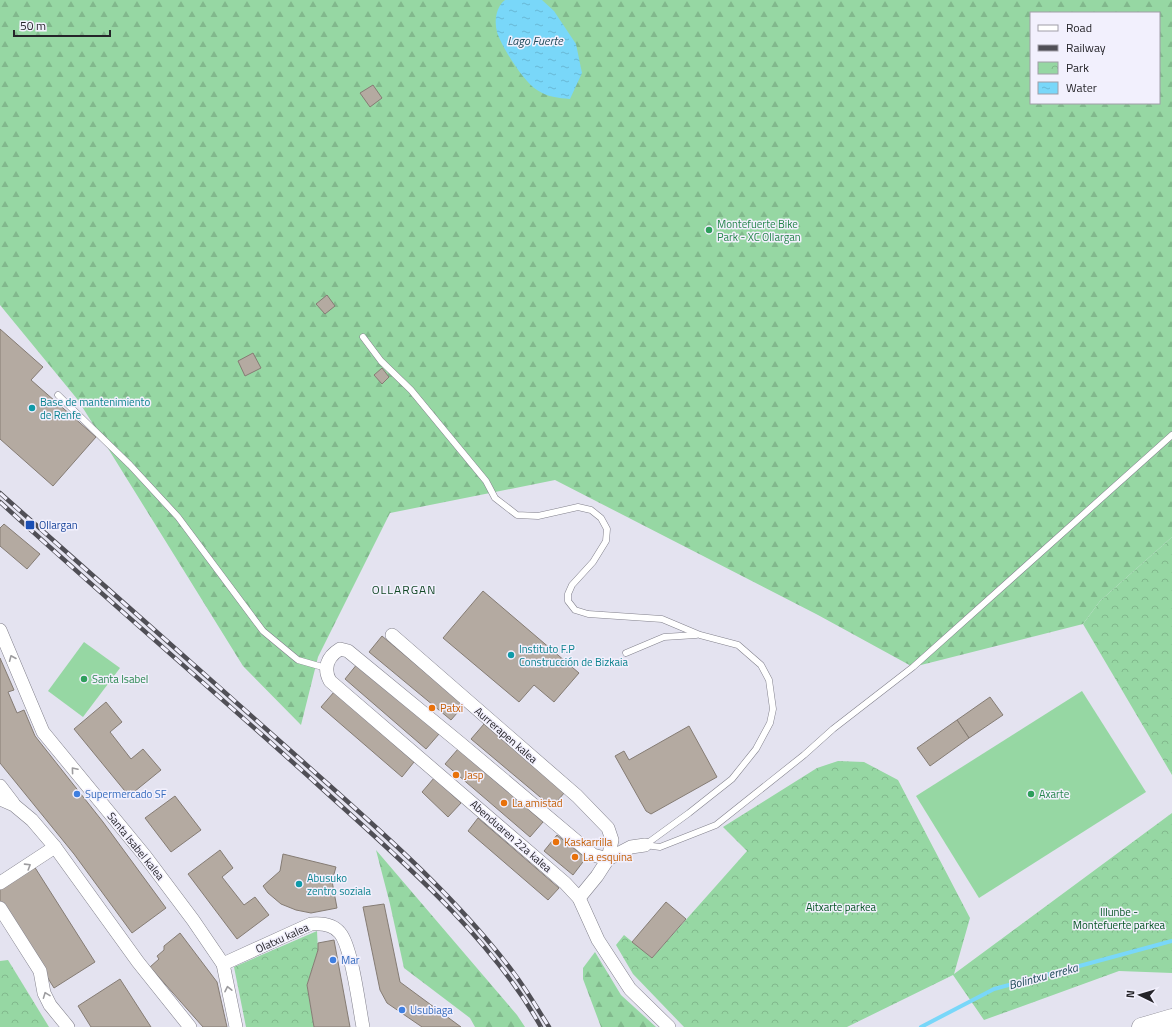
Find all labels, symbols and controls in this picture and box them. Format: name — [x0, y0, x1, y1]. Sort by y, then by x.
scale bar — [14, 12, 110, 38]
legend — [1030, 12, 1160, 104]
text: 50 m — [20, 16, 46, 35]
text: Road — [1066, 18, 1092, 37]
water label: Lago Fuerte — [507, 31, 564, 50]
text: Railway — [1066, 38, 1106, 57]
text: Park — [1066, 58, 1089, 77]
text: Water — [1066, 78, 1097, 97]
place label: Montefuerte Bike Park - XC Ollargan — [717, 216, 801, 245]
marker: Montefuerte Bike Park - XC Ollargan — [704, 225, 714, 235]
place label: Base de mantenimiento de Renfe — [40, 394, 150, 423]
marker: Base de mantenimiento de Renfe — [27, 403, 37, 413]
place label: Ollargan — [39, 517, 78, 533]
marker: Ollargan — [24, 519, 36, 531]
district label: OLLARGAN — [372, 580, 436, 599]
place label: Instituto F.P Construcción de Bizkaia — [519, 641, 628, 670]
marker: Instituto F.P Construcción de Bizkaia — [506, 650, 516, 660]
one-way arrow — [8, 654, 16, 661]
place label: Santa Isabel — [92, 671, 148, 687]
marker: Santa Isabel — [79, 674, 89, 684]
place label: Patxi — [440, 700, 463, 716]
marker: Patxi — [427, 703, 437, 713]
street label: Aurrerapen kalea — [471, 703, 541, 767]
one-way arrow — [71, 767, 78, 775]
place label: Jasp — [464, 767, 484, 783]
marker: Jasp — [451, 770, 461, 780]
place label: Supermercado SF — [85, 786, 167, 802]
place label: Axarte — [1039, 786, 1070, 802]
marker: Supermercado SF — [72, 789, 82, 799]
marker: Axarte — [1026, 789, 1036, 799]
place label: La amistad — [512, 795, 563, 811]
street label: Abenduaren 22a kalea — [467, 796, 556, 876]
marker: La amistad — [499, 798, 509, 808]
street label: Santa Isabel kalea — [104, 809, 169, 884]
place label: Kaskarrilla — [564, 834, 613, 850]
marker: Kaskarrilla — [551, 837, 561, 847]
place label: La esquina — [583, 849, 633, 865]
marker: La esquina — [570, 852, 580, 862]
one-way arrow — [24, 863, 31, 870]
place label: Abusuko zentro soziala — [307, 870, 372, 899]
marker: Abusuko zentro soziala — [294, 879, 304, 889]
park label: Aitxarte parkea — [806, 899, 877, 915]
park label: Illunbe - Montefuerte parkea — [1073, 904, 1166, 933]
street label: Olatxu kalea — [253, 919, 312, 957]
place label: Mar — [341, 952, 360, 968]
marker: Mar — [328, 955, 338, 965]
water label: Bolintxu erreka — [1006, 957, 1081, 994]
north arrow — [1120, 975, 1160, 1015]
one-way arrow — [224, 986, 233, 992]
text: N — [1122, 990, 1138, 999]
one-way arrow — [42, 992, 50, 999]
place label: Usubiaga — [410, 1002, 453, 1018]
marker: Usubiaga — [397, 1005, 407, 1015]

